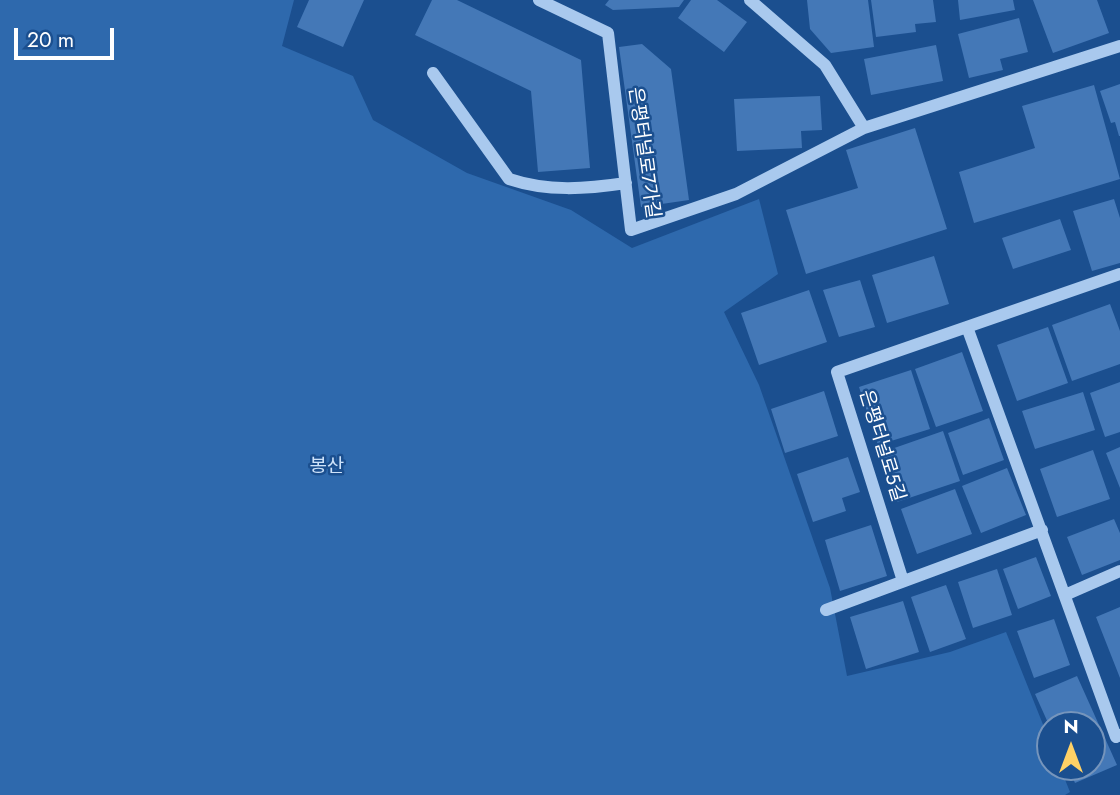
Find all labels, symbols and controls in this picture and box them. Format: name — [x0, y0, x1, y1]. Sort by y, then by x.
scale bar — [18, 14, 117, 58]
text: 20 m — [27, 25, 74, 55]
street label: 은평터널로7가길 — [623, 86, 663, 220]
street label: 은평터널로5길 — [853, 387, 909, 505]
park label: 봉산 — [310, 456, 344, 478]
north arrow — [1036, 711, 1106, 781]
text: N — [1063, 713, 1079, 740]

